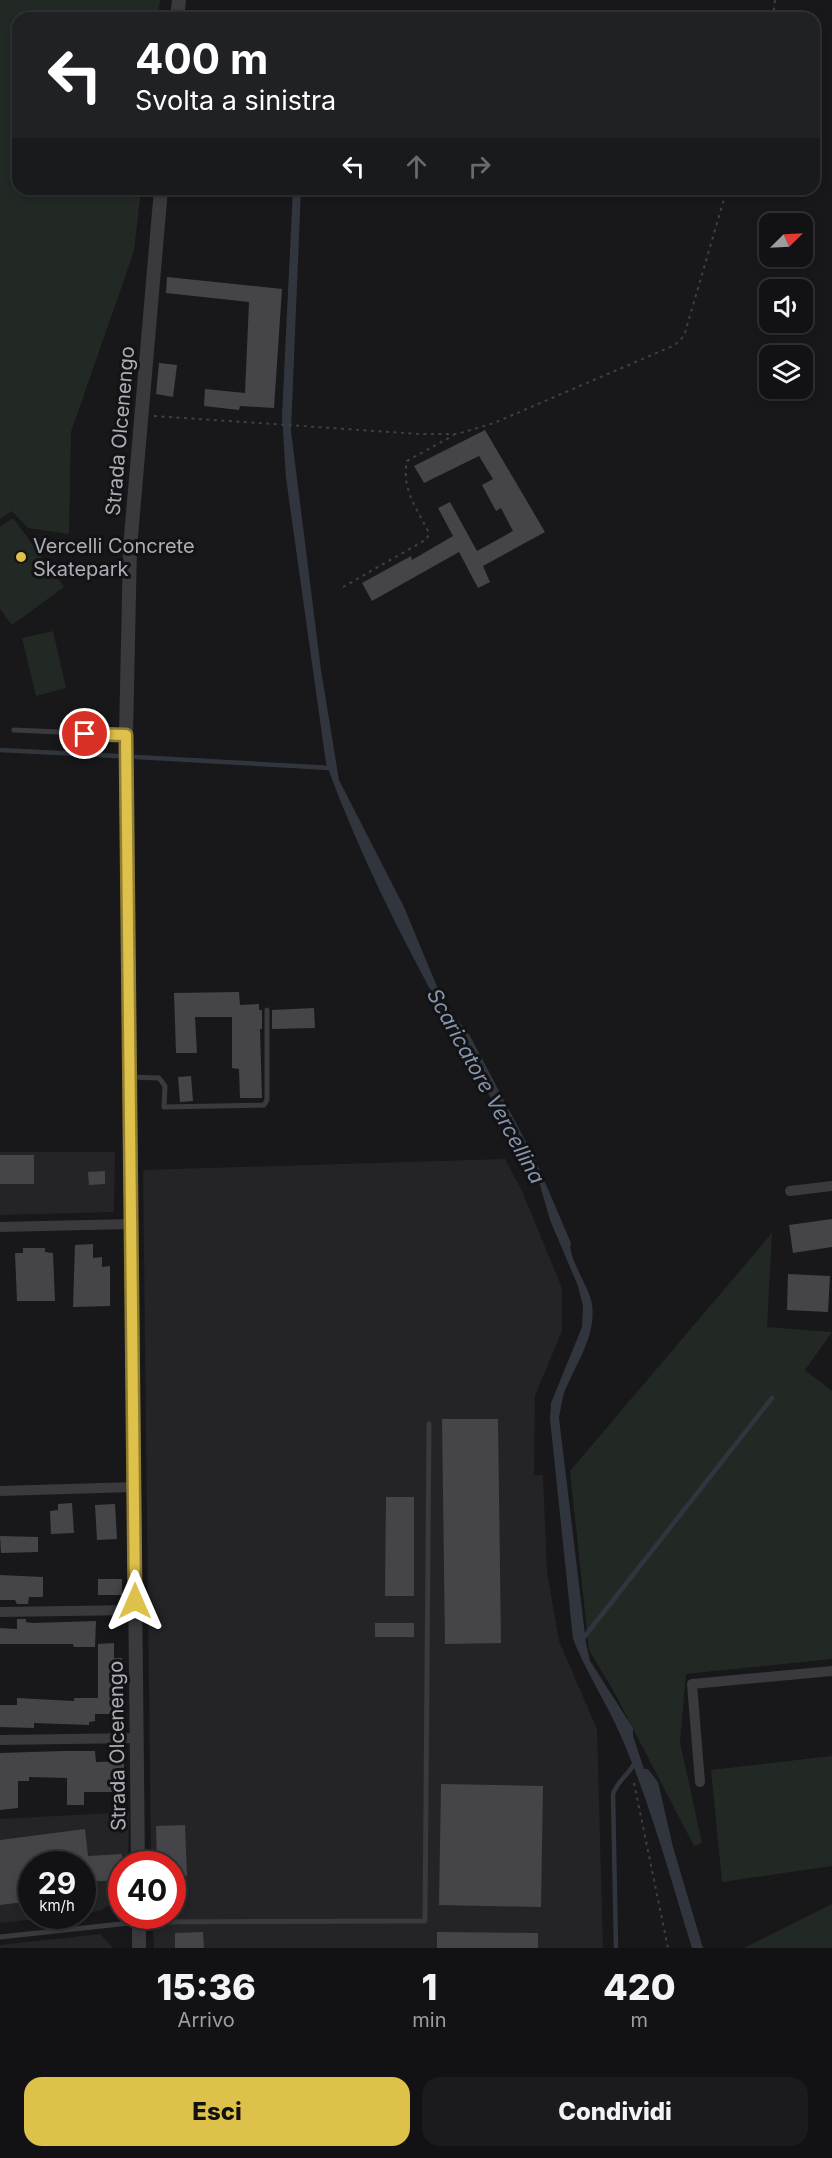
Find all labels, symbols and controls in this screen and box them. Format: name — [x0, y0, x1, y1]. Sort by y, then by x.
text: 400 m — [135, 33, 268, 84]
icon: left — [36, 36, 114, 114]
text: Svolta a sinistra — [135, 84, 336, 117]
icon: left — [337, 150, 370, 183]
icon: ahead — [400, 150, 433, 183]
icon: right — [463, 150, 496, 183]
north arrow — [759, 213, 813, 267]
map controls — [759, 213, 813, 399]
button: sound — [759, 279, 813, 333]
street label: Strada Olcenengo — [101, 345, 139, 517]
button: layers — [759, 345, 813, 399]
place label: Vercelli Concrete Skatepark — [33, 534, 195, 581]
marker: Vercelli Concrete Skatepark — [14, 550, 28, 564]
pin — [59, 708, 110, 759]
icon: arrive — [68, 717, 101, 750]
water label: Scaricatore Vercellina — [422, 984, 550, 1188]
position arrow — [103, 1569, 167, 1633]
street label: Strada Olcenengo — [104, 1661, 130, 1831]
speed limit sign: 40 — [108, 1851, 186, 1929]
text: 29 — [38, 1865, 76, 1901]
text: km/h — [39, 1896, 75, 1915]
text: 15:36 — [156, 1965, 256, 2009]
text: 1 — [421, 1965, 437, 2009]
text: 420 — [603, 1965, 676, 2009]
text: Arrivo — [178, 2008, 235, 2032]
text: min — [412, 2008, 447, 2032]
text: m — [630, 2008, 648, 2032]
button: Esci — [24, 2077, 410, 2146]
button: Condividi — [422, 2077, 808, 2146]

